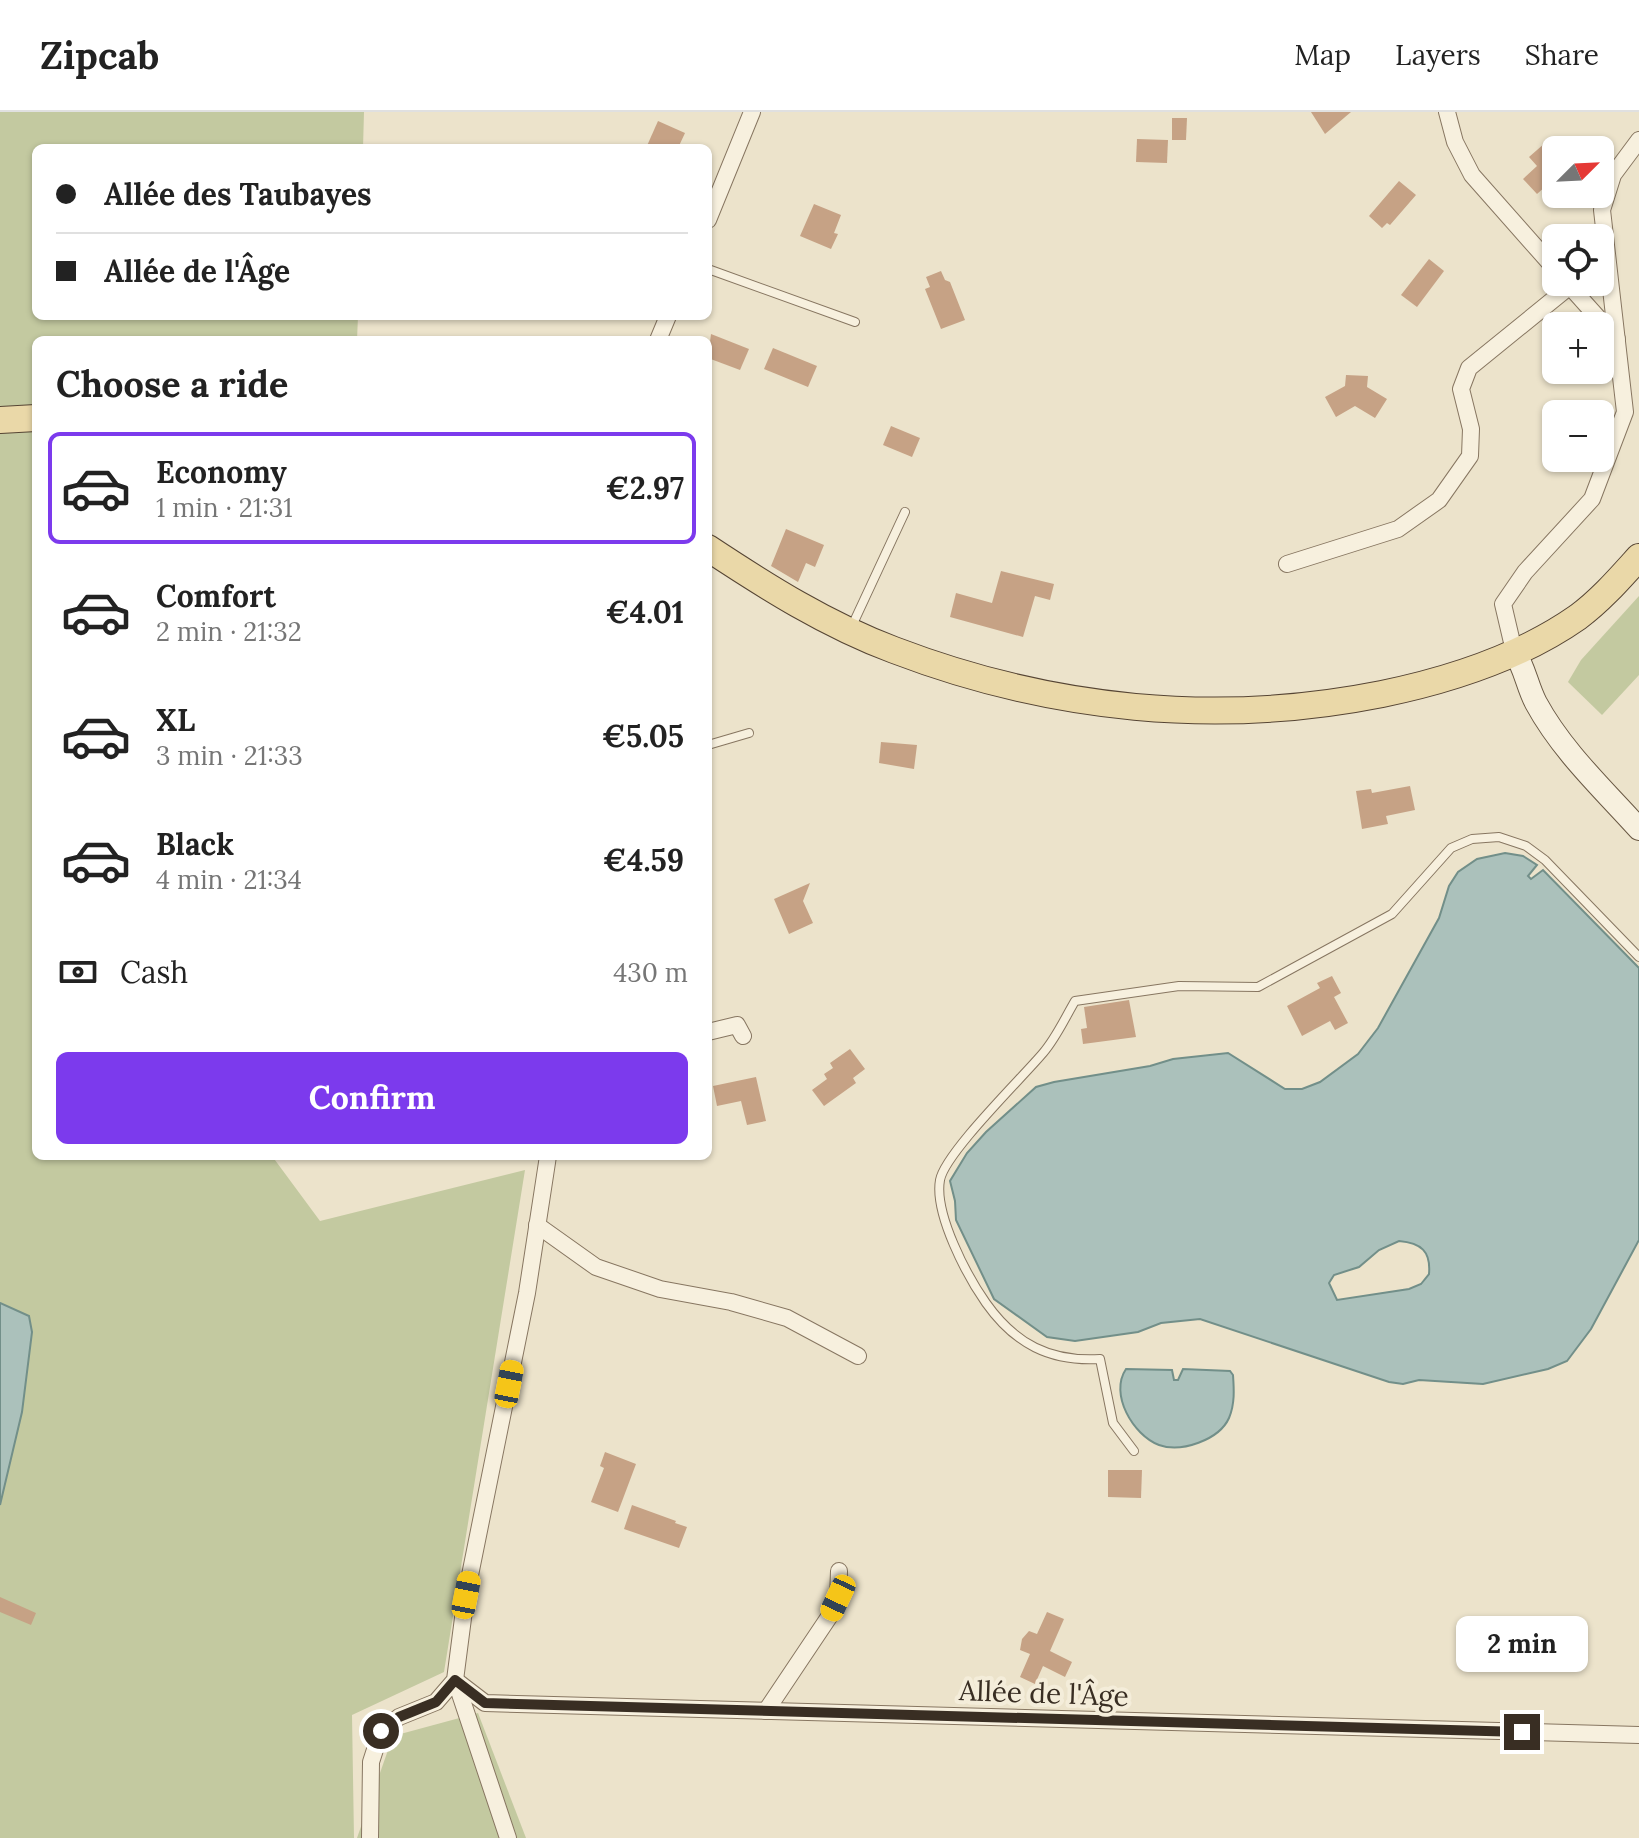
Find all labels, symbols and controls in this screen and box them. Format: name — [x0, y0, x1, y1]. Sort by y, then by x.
text: Zipcab — [40, 31, 159, 79]
text: Map — [1294, 37, 1351, 73]
text: Layers — [1395, 37, 1481, 73]
text: Share — [1525, 37, 1599, 73]
north arrow — [1542, 136, 1614, 208]
map controls — [1542, 136, 1614, 472]
text: Allée des Taubayes — [104, 175, 372, 213]
button: locate — [1542, 224, 1614, 296]
text: Allée de l'Âge — [104, 252, 290, 290]
button: + — [1542, 312, 1614, 384]
text: Choose a ride — [56, 361, 288, 407]
button: − — [1542, 400, 1614, 472]
icon: car — [60, 452, 132, 524]
text: Economy — [156, 453, 287, 491]
text: €2.97 — [605, 469, 684, 507]
text: 1 min · 21:31 — [156, 491, 293, 524]
icon: car — [60, 576, 132, 648]
text: Comfort — [156, 577, 276, 615]
text: €4.01 — [606, 593, 684, 631]
text: 2 min · 21:32 — [156, 615, 302, 648]
icon: car — [60, 700, 132, 772]
text: XL — [156, 701, 195, 739]
text: €5.05 — [602, 717, 684, 755]
text: 3 min · 21:33 — [156, 739, 303, 772]
icon: car — [60, 824, 132, 896]
text: Black — [156, 825, 234, 863]
text: €4.59 — [603, 841, 684, 879]
text: 4 min · 21:34 — [156, 863, 302, 896]
icon: cash — [56, 950, 100, 994]
text: Cash — [120, 953, 188, 991]
text: 430 m — [613, 956, 688, 989]
button: Confirm — [56, 1052, 688, 1144]
car — [493, 1358, 525, 1410]
car — [450, 1569, 482, 1621]
car — [817, 1571, 859, 1625]
callout: 2 min — [1456, 1616, 1588, 1672]
text: 2 min — [1487, 1627, 1557, 1660]
street label: Allée de l'Âge — [958, 1672, 1129, 1714]
route start — [363, 1713, 399, 1749]
route end — [1504, 1714, 1540, 1750]

